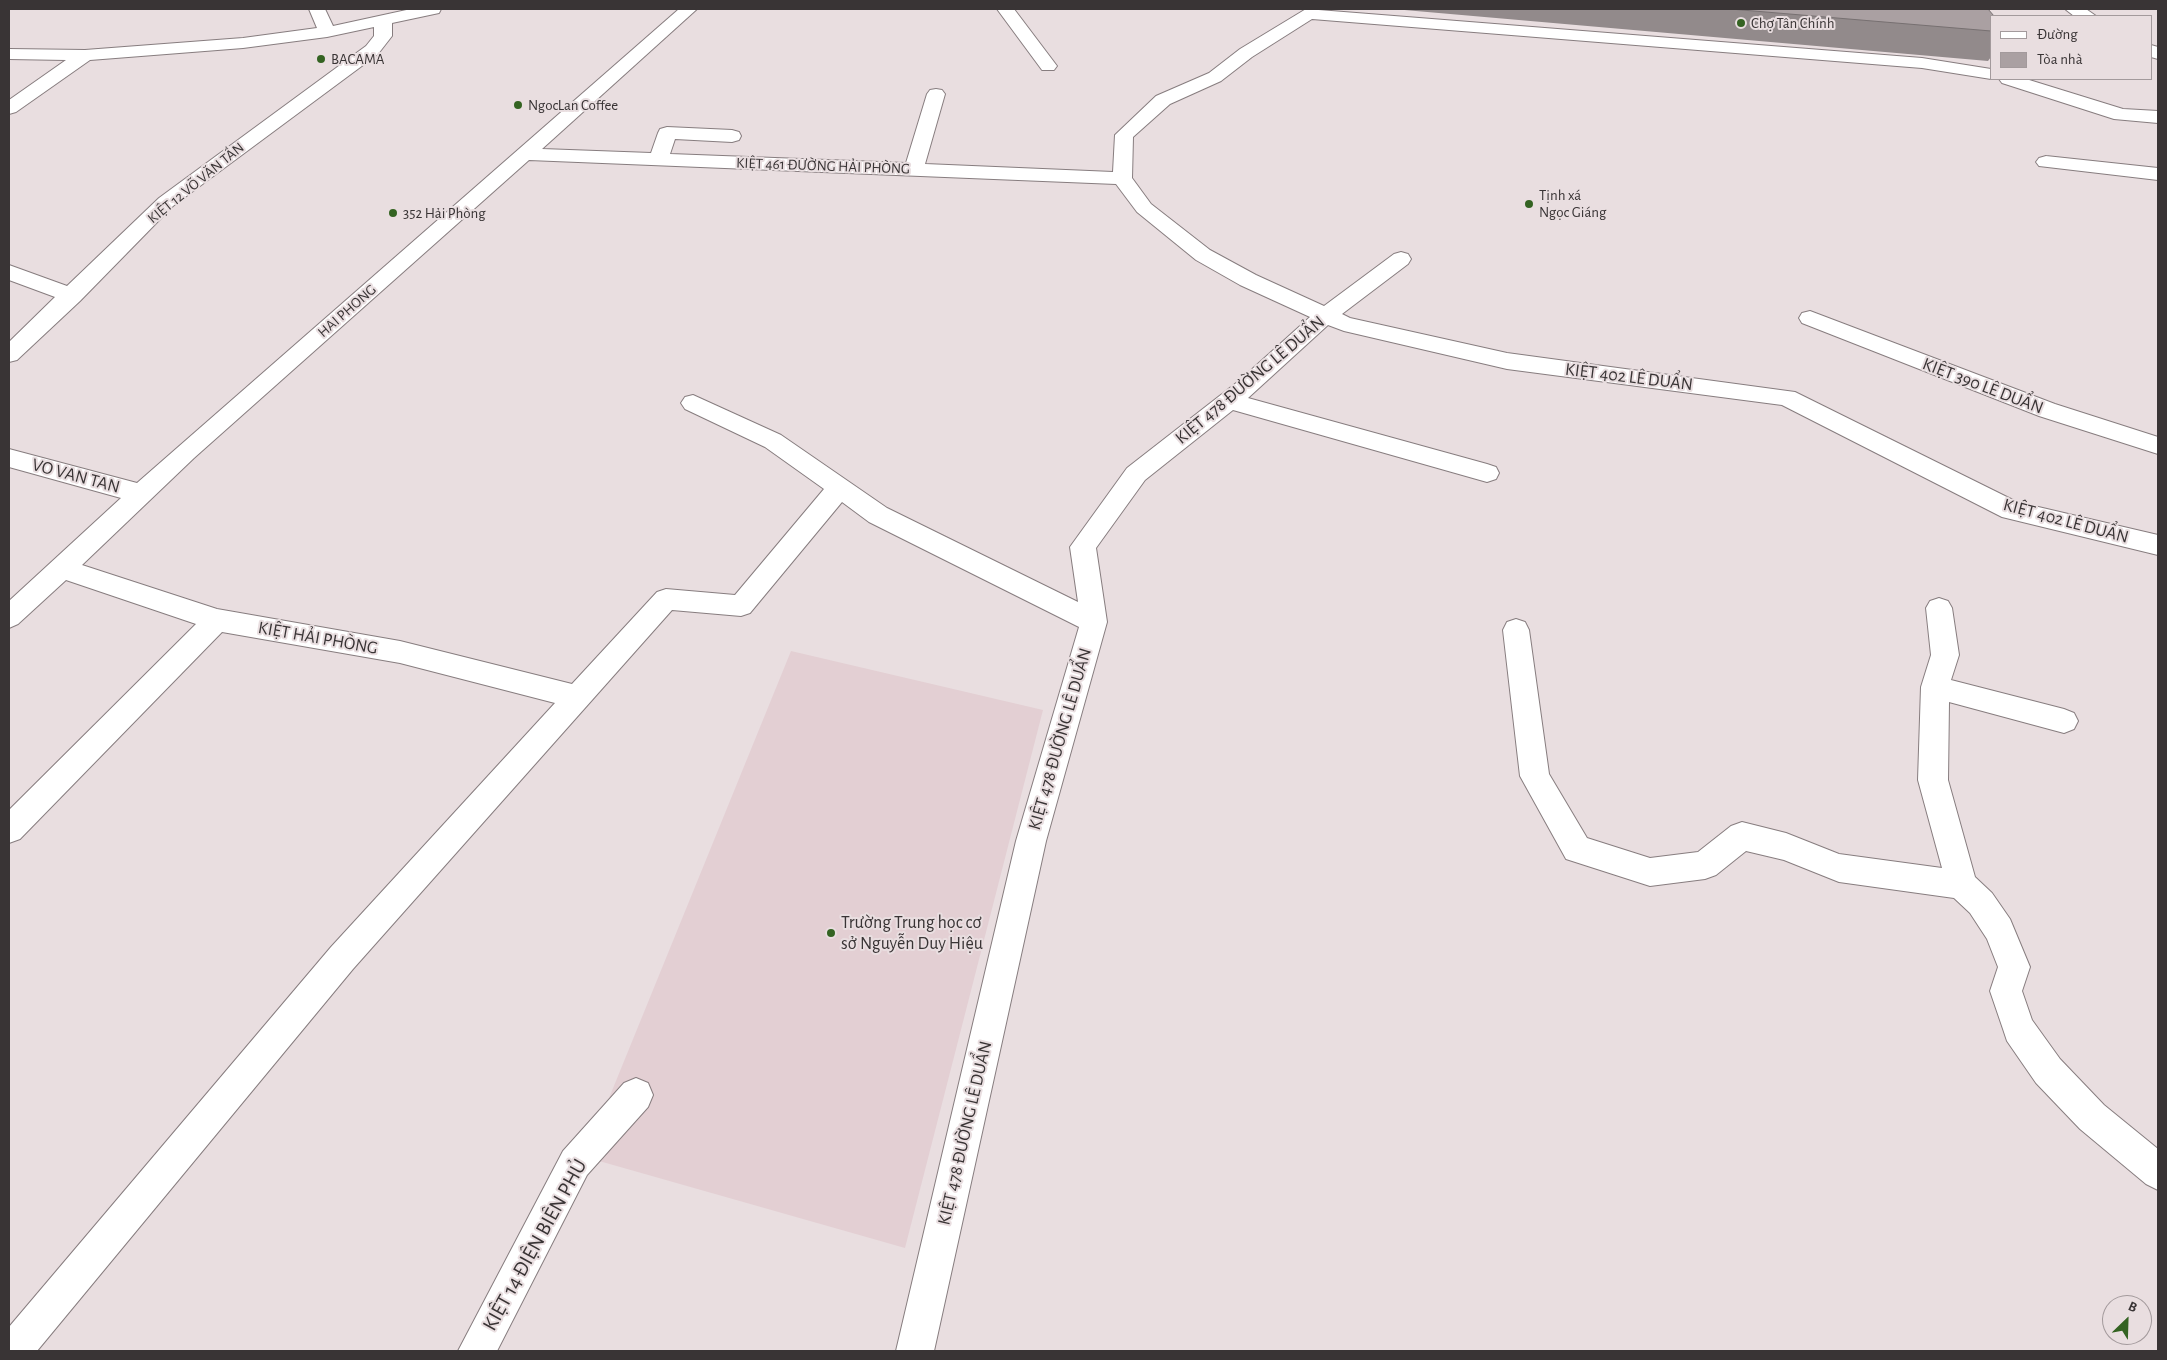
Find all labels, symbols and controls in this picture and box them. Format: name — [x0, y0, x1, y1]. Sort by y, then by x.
place label: Chợ Tân Chính — [1751, 14, 1835, 32]
legend — [1990, 15, 2152, 80]
marker: Chợ Tân Chính — [1735, 17, 1747, 29]
text: Đường — [2037, 27, 2077, 42]
place label: BACAMA — [331, 50, 384, 68]
text: Tòa nhà — [2037, 52, 2083, 67]
marker: BACAMA — [315, 53, 327, 65]
place label: NgocLan Coffee — [528, 96, 618, 114]
marker: NgocLan Coffee — [512, 99, 524, 111]
street label: KIỆT 12 VÕ VĂN TẦN — [144, 139, 248, 227]
street label: KIỆT 461 ĐƯỜNG HẢI PHÒNG — [736, 154, 910, 178]
place label: Tịnh xá Ngọc Giáng — [1539, 186, 1606, 221]
marker: Tịnh xá Ngọc Giáng — [1523, 198, 1535, 210]
place label: 352 Hải Phòng — [403, 204, 486, 222]
marker: 352 Hải Phòng — [387, 207, 399, 219]
street label: HAI PHONG — [314, 281, 380, 341]
street label: KIỆT 478 ĐƯỜNG LÊ DUẨN — [1171, 311, 1329, 449]
street label: KIỆT 390 LÊ DUẨN — [1919, 353, 2047, 419]
street label: KIỆT 402 LÊ DUẨN — [1564, 358, 1694, 396]
street label: VO VAN TAN — [30, 454, 122, 498]
street label: KIỆT 402 LÊ DUẨN — [2001, 494, 2131, 548]
street label: KIỆT HẢI PHÒNG — [256, 617, 380, 659]
street label: KIỆT 478 ĐƯỜNG LÊ DUẨN — [1024, 646, 1096, 832]
place label: Trường Trung học cơ sở Nguyễn Duy Hiệu — [841, 912, 983, 954]
marker: Trường Trung học cơ sở Nguyễn Duy Hiệu — [825, 927, 837, 939]
street label: KIỆT 478 ĐƯỜNG LÊ DUẨN — [933, 1039, 997, 1227]
street label: KIỆT 14 ĐIỆN BIÊN PHỦ — [477, 1155, 593, 1335]
north arrow — [2102, 1295, 2152, 1345]
text: B — [2126, 1299, 2139, 1315]

